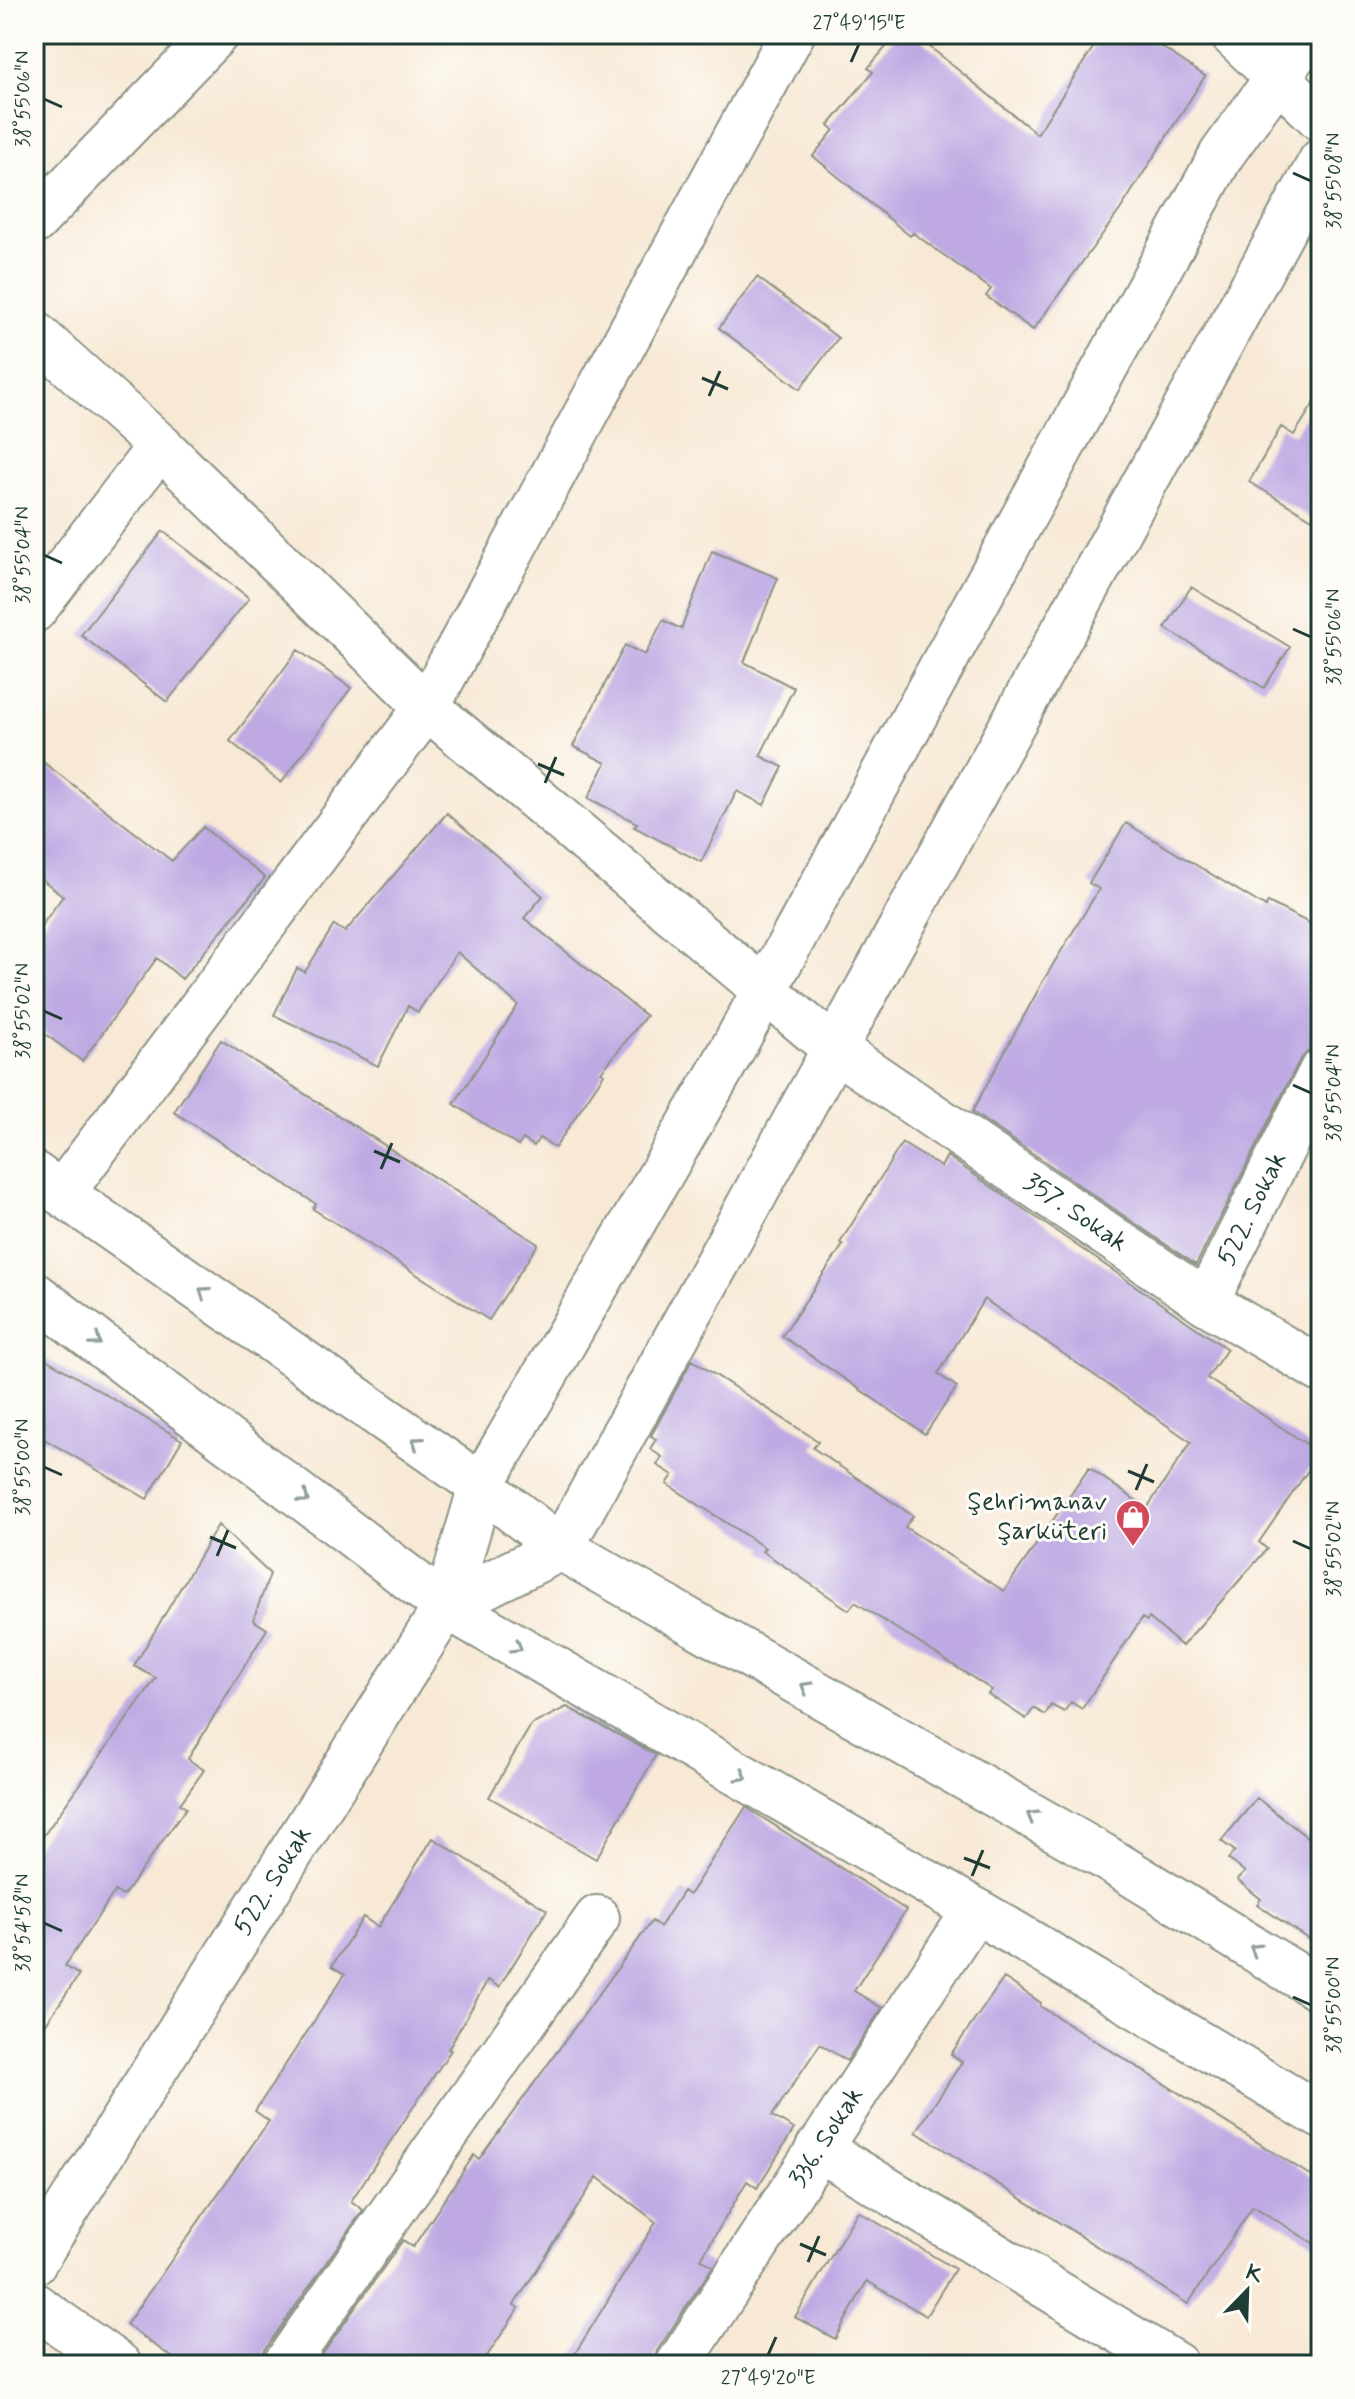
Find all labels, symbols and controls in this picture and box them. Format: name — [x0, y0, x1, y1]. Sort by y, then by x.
text: 27°49'15"E — [813, 10, 905, 37]
text: 38°55'06"N — [10, 51, 37, 147]
text: 38°55'08"N — [1321, 133, 1348, 229]
text: 38°55'04"N — [10, 506, 37, 604]
text: 38°55'06"N — [1321, 589, 1348, 685]
text: 38°55'02"N — [10, 963, 37, 1059]
text: 38°55'04"N — [1321, 1044, 1348, 1142]
street label: 522. Sokak — [1210, 1146, 1295, 1272]
street label: 357. Sokak — [1017, 1166, 1134, 1260]
one-way arrow — [199, 1287, 213, 1302]
one-way arrow — [87, 1332, 102, 1346]
text: 38°55'00"N — [10, 1419, 37, 1515]
one-way arrow — [412, 1437, 426, 1452]
place label: Şehrimanav Şarküteri — [967, 1485, 1107, 1549]
one-way arrow — [295, 1489, 309, 1503]
shop icon: Şehrimanav Şarküteri — [1114, 1498, 1152, 1548]
text: 38°55'02"N — [1321, 1501, 1348, 1597]
one-way arrow — [508, 1637, 522, 1653]
one-way arrow — [800, 1681, 815, 1697]
one-way arrow — [733, 1766, 748, 1782]
one-way arrow — [1026, 1810, 1040, 1826]
street label: 522. Sokak — [226, 1820, 321, 1942]
text: 38°54'58"N — [10, 1874, 37, 1972]
one-way arrow — [1249, 1944, 1263, 1959]
text: 38°55'00"N — [1321, 1957, 1348, 2053]
street label: 336. Sokak — [781, 2080, 872, 2194]
north arrow — [1207, 2251, 1287, 2331]
text: K — [1241, 2259, 1267, 2291]
text: 27°49'20"E — [721, 2365, 815, 2392]

